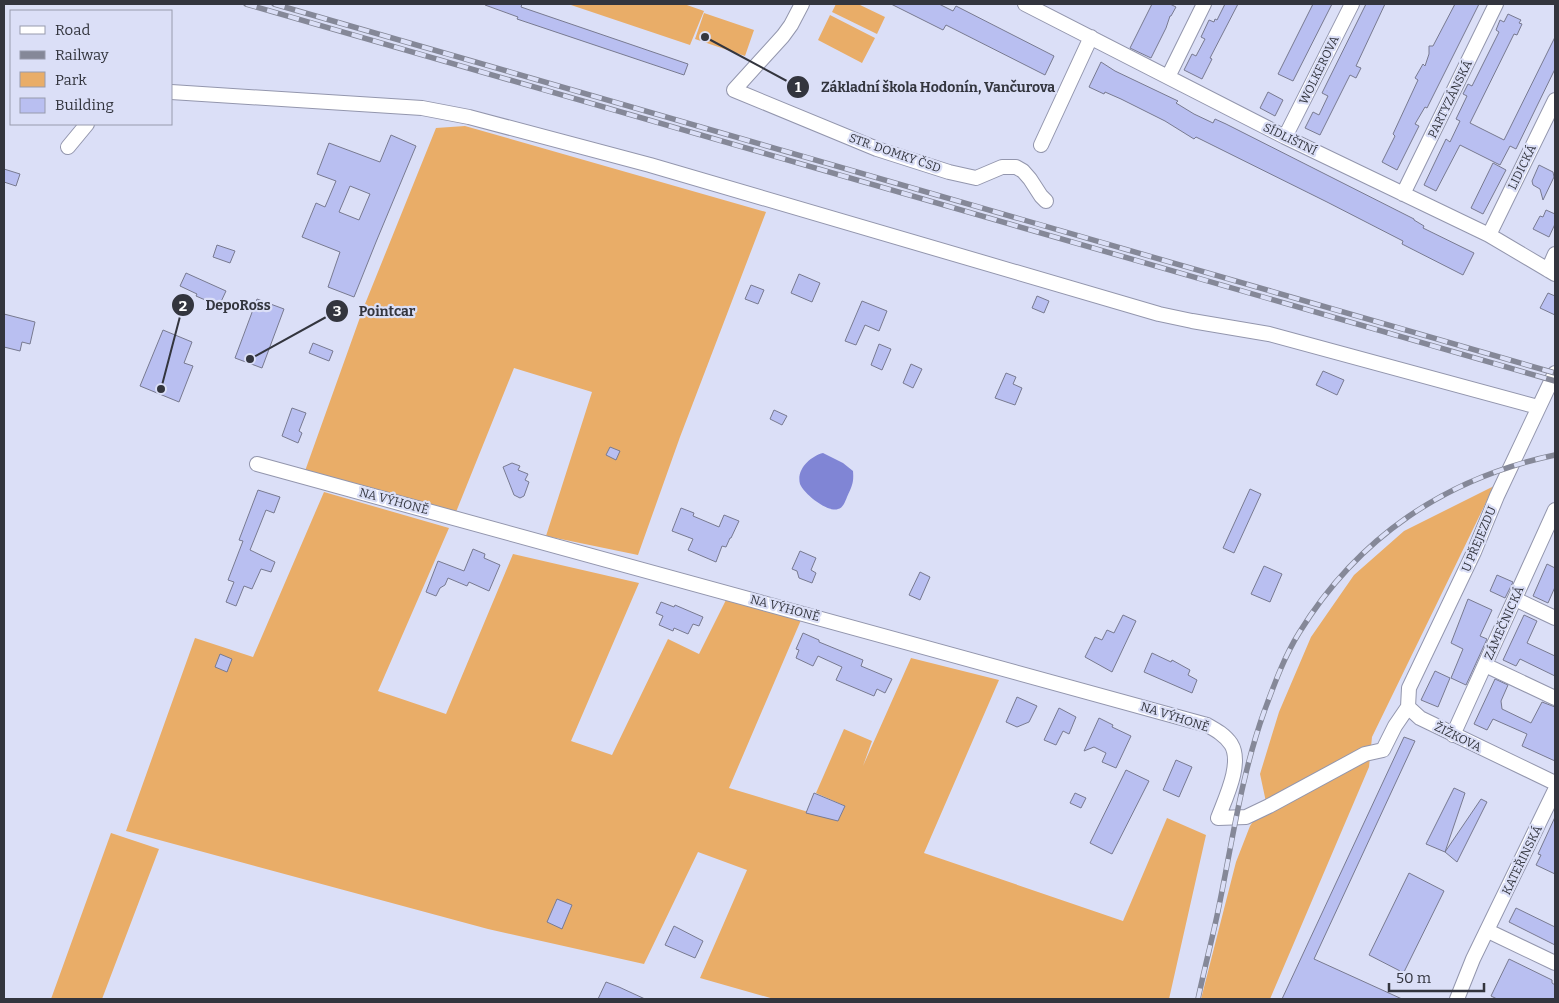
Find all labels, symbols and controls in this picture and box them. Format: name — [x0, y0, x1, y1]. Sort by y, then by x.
legend — [10, 10, 172, 125]
text: Road — [55, 21, 90, 39]
street label: WOLKEROVA — [1296, 33, 1342, 107]
text: Railway — [55, 46, 109, 64]
street label: PARTYZÁNSKÁ — [1424, 57, 1475, 140]
text: Park — [55, 71, 87, 89]
callout: Základní škola Hodonín, Vančurova — [785, 72, 1065, 101]
text: 1 — [795, 78, 802, 96]
text: Základní škola Hodonín, Vančurova — [821, 79, 1055, 96]
text: Building — [55, 96, 114, 114]
street label: SÍDLIŠTNÍ — [1261, 119, 1320, 158]
street label: STR. DOMKY ČSD — [847, 130, 943, 175]
street label: LIDICKÁ — [1504, 141, 1539, 192]
callout: DepoRoss — [171, 291, 281, 320]
text: 2 — [179, 297, 187, 315]
text: DepoRoss — [205, 297, 271, 314]
callout: Pointcar — [324, 297, 426, 326]
text: 3 — [333, 302, 341, 320]
text: Pointcar — [359, 303, 416, 320]
street label: NA VÝHONĚ — [358, 484, 430, 517]
street label: U PŘEJEZDU — [1458, 504, 1499, 574]
street label: ZÁMEČNICKÁ — [1481, 583, 1527, 662]
street label: NA VÝHONĚ — [749, 591, 821, 624]
street label: NA VÝHONĚ — [1139, 698, 1211, 735]
street label: ŽIŽKOVA — [1432, 720, 1484, 755]
street label: KATEŘINSKÁ — [1498, 822, 1545, 897]
scale bar — [1389, 960, 1484, 992]
text: 50 m — [1396, 969, 1432, 987]

